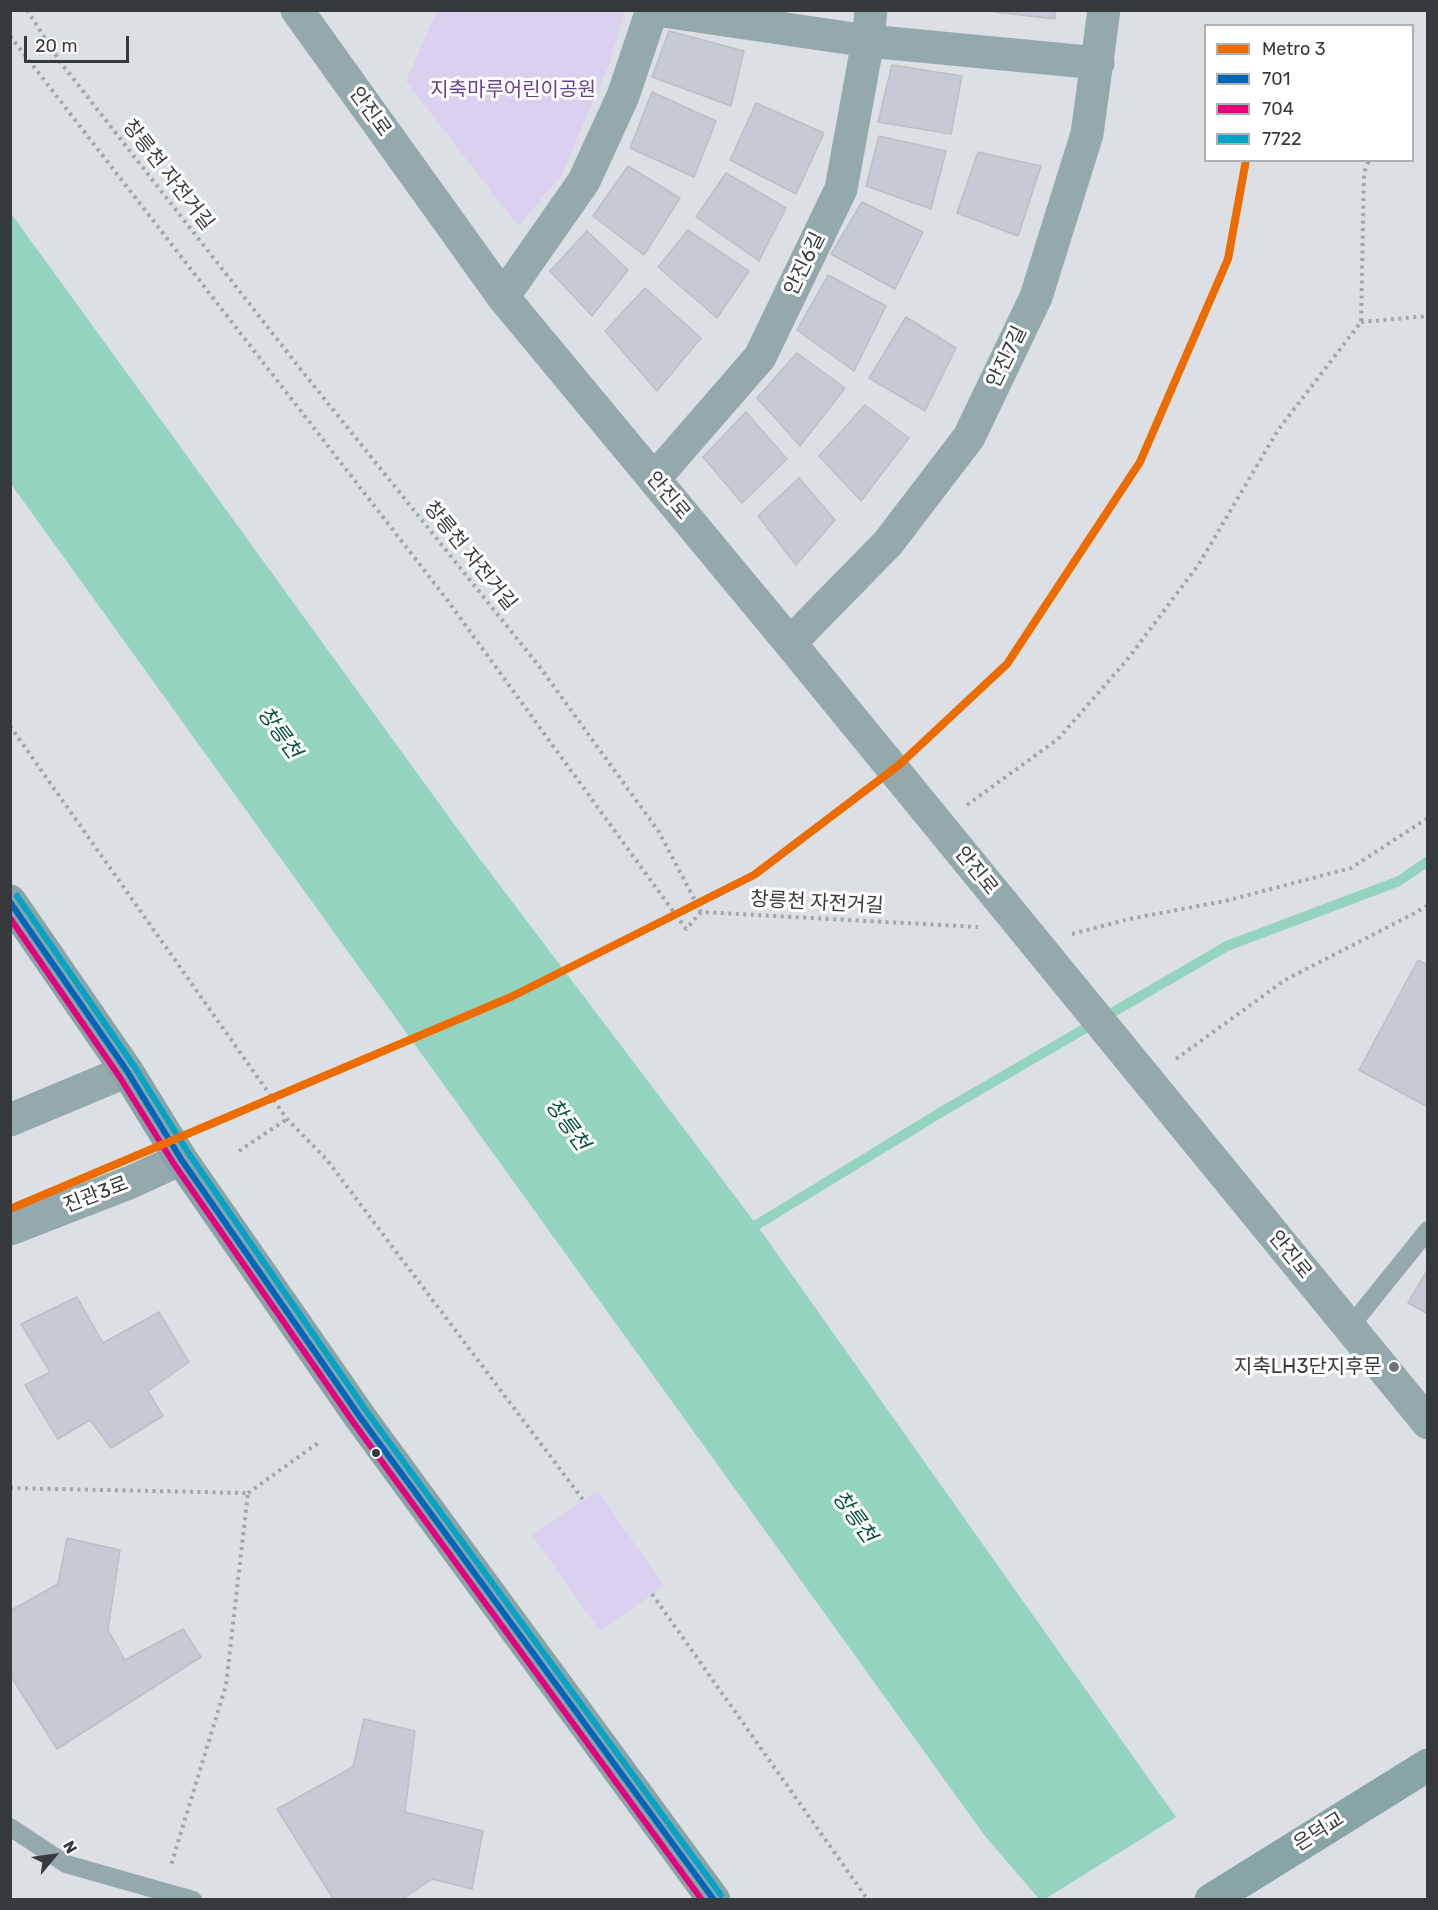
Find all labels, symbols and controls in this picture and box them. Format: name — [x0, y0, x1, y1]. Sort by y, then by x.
scale bar — [27, 24, 132, 62]
legend — [1204, 24, 1414, 162]
text: 20 m — [35, 35, 77, 57]
text: Metro 3 — [1262, 38, 1326, 60]
text: 701 — [1262, 68, 1290, 90]
park label: 지축마루어린이공원 — [430, 78, 596, 102]
street label: 안진로 — [344, 83, 396, 141]
text: 704 — [1262, 98, 1294, 120]
street label: 창릉천 자전거길 — [117, 115, 219, 235]
text: 7722 — [1262, 128, 1302, 150]
street label: 안진6길 — [779, 229, 831, 299]
street label: 안진7길 — [982, 322, 1032, 392]
street label: 안진로 — [641, 467, 695, 525]
street label: 창릉천 자전거길 — [419, 496, 521, 616]
water label: 창릉천 — [252, 702, 306, 764]
street label: 안진로 — [949, 842, 1003, 900]
street label: 창릉천 자전거길 — [750, 888, 884, 918]
water label: 창릉천 — [540, 1094, 594, 1156]
street label: 진관3로 — [60, 1172, 132, 1218]
street label: 안진로 — [1263, 1226, 1317, 1284]
place label: 지축LH3단지후문 — [1234, 1355, 1382, 1379]
marker: 지축LH3단지후문 — [1387, 1360, 1401, 1374]
unlabelled marker — [370, 1447, 382, 1459]
water label: 창릉천 — [827, 1486, 881, 1548]
street label: 은덕교 — [1289, 1807, 1349, 1857]
north arrow — [24, 1826, 84, 1886]
text: N — [59, 1837, 81, 1857]

